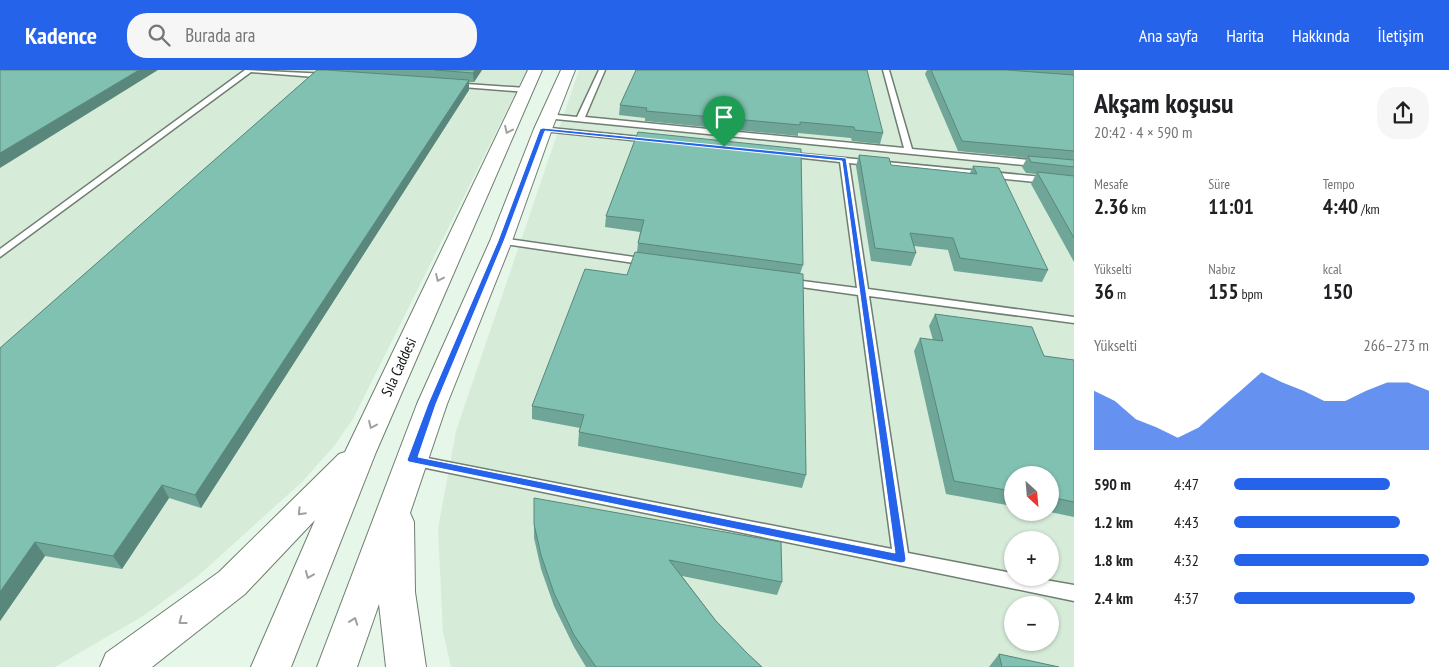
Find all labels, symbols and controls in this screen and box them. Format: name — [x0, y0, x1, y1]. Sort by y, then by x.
search box — [127, 13, 477, 58]
text: Kadence — [25, 20, 97, 51]
icon: search — [145, 21, 173, 49]
text: Burada ara — [185, 23, 255, 47]
text: Ana sayfa — [1139, 24, 1198, 47]
text: Harita — [1226, 24, 1264, 47]
text: Hakkında — [1292, 24, 1350, 47]
text: İletişim — [1378, 24, 1424, 47]
text: Akşam koşusu — [1094, 84, 1234, 121]
button: share — [1377, 87, 1429, 139]
pin — [703, 96, 745, 147]
icon: arrive — [710, 103, 738, 131]
text: 20:42 · 4 × 590 m — [1094, 122, 1192, 142]
one-way arrow — [503, 125, 514, 134]
text: Mesafe — [1094, 175, 1128, 193]
text: Süre — [1208, 175, 1230, 193]
text: Tempo — [1323, 175, 1355, 193]
text: 2.36 — [1094, 193, 1129, 220]
text: 11:01 — [1208, 193, 1254, 220]
text: 4:40 — [1323, 193, 1358, 220]
text: km — [1129, 200, 1146, 218]
text: /km — [1358, 200, 1380, 218]
text: Yükselti — [1094, 260, 1132, 278]
text: Nabız — [1208, 260, 1236, 278]
text: kcal — [1323, 260, 1342, 278]
one-way arrow — [435, 273, 446, 282]
text: 36 — [1094, 278, 1114, 305]
text: 155 — [1208, 278, 1238, 305]
text: 150 — [1323, 278, 1353, 305]
text: m — [1114, 285, 1126, 303]
text: bpm — [1238, 285, 1263, 303]
street label: Sıla Caddesi — [377, 334, 420, 399]
text: Yükselti — [1094, 335, 1137, 355]
text: 266–273 m — [1364, 335, 1429, 355]
one-way arrow — [368, 420, 378, 429]
north arrow — [1004, 466, 1059, 521]
map controls — [1004, 466, 1059, 651]
text: 590 m — [1094, 474, 1131, 494]
text: 4:47 — [1174, 474, 1199, 494]
one-way arrow — [298, 506, 307, 515]
text: 1.2 km — [1094, 512, 1133, 532]
text: 4:43 — [1174, 512, 1199, 532]
button: + — [1004, 531, 1059, 586]
text: 1.8 km — [1094, 550, 1133, 570]
text: 4:32 — [1174, 550, 1199, 570]
one-way arrow — [305, 570, 315, 579]
text: 2.4 km — [1094, 588, 1133, 608]
text: 4:37 — [1174, 588, 1199, 608]
button: − — [1004, 596, 1059, 651]
one-way arrow — [179, 616, 188, 624]
one-way arrow — [348, 617, 358, 626]

